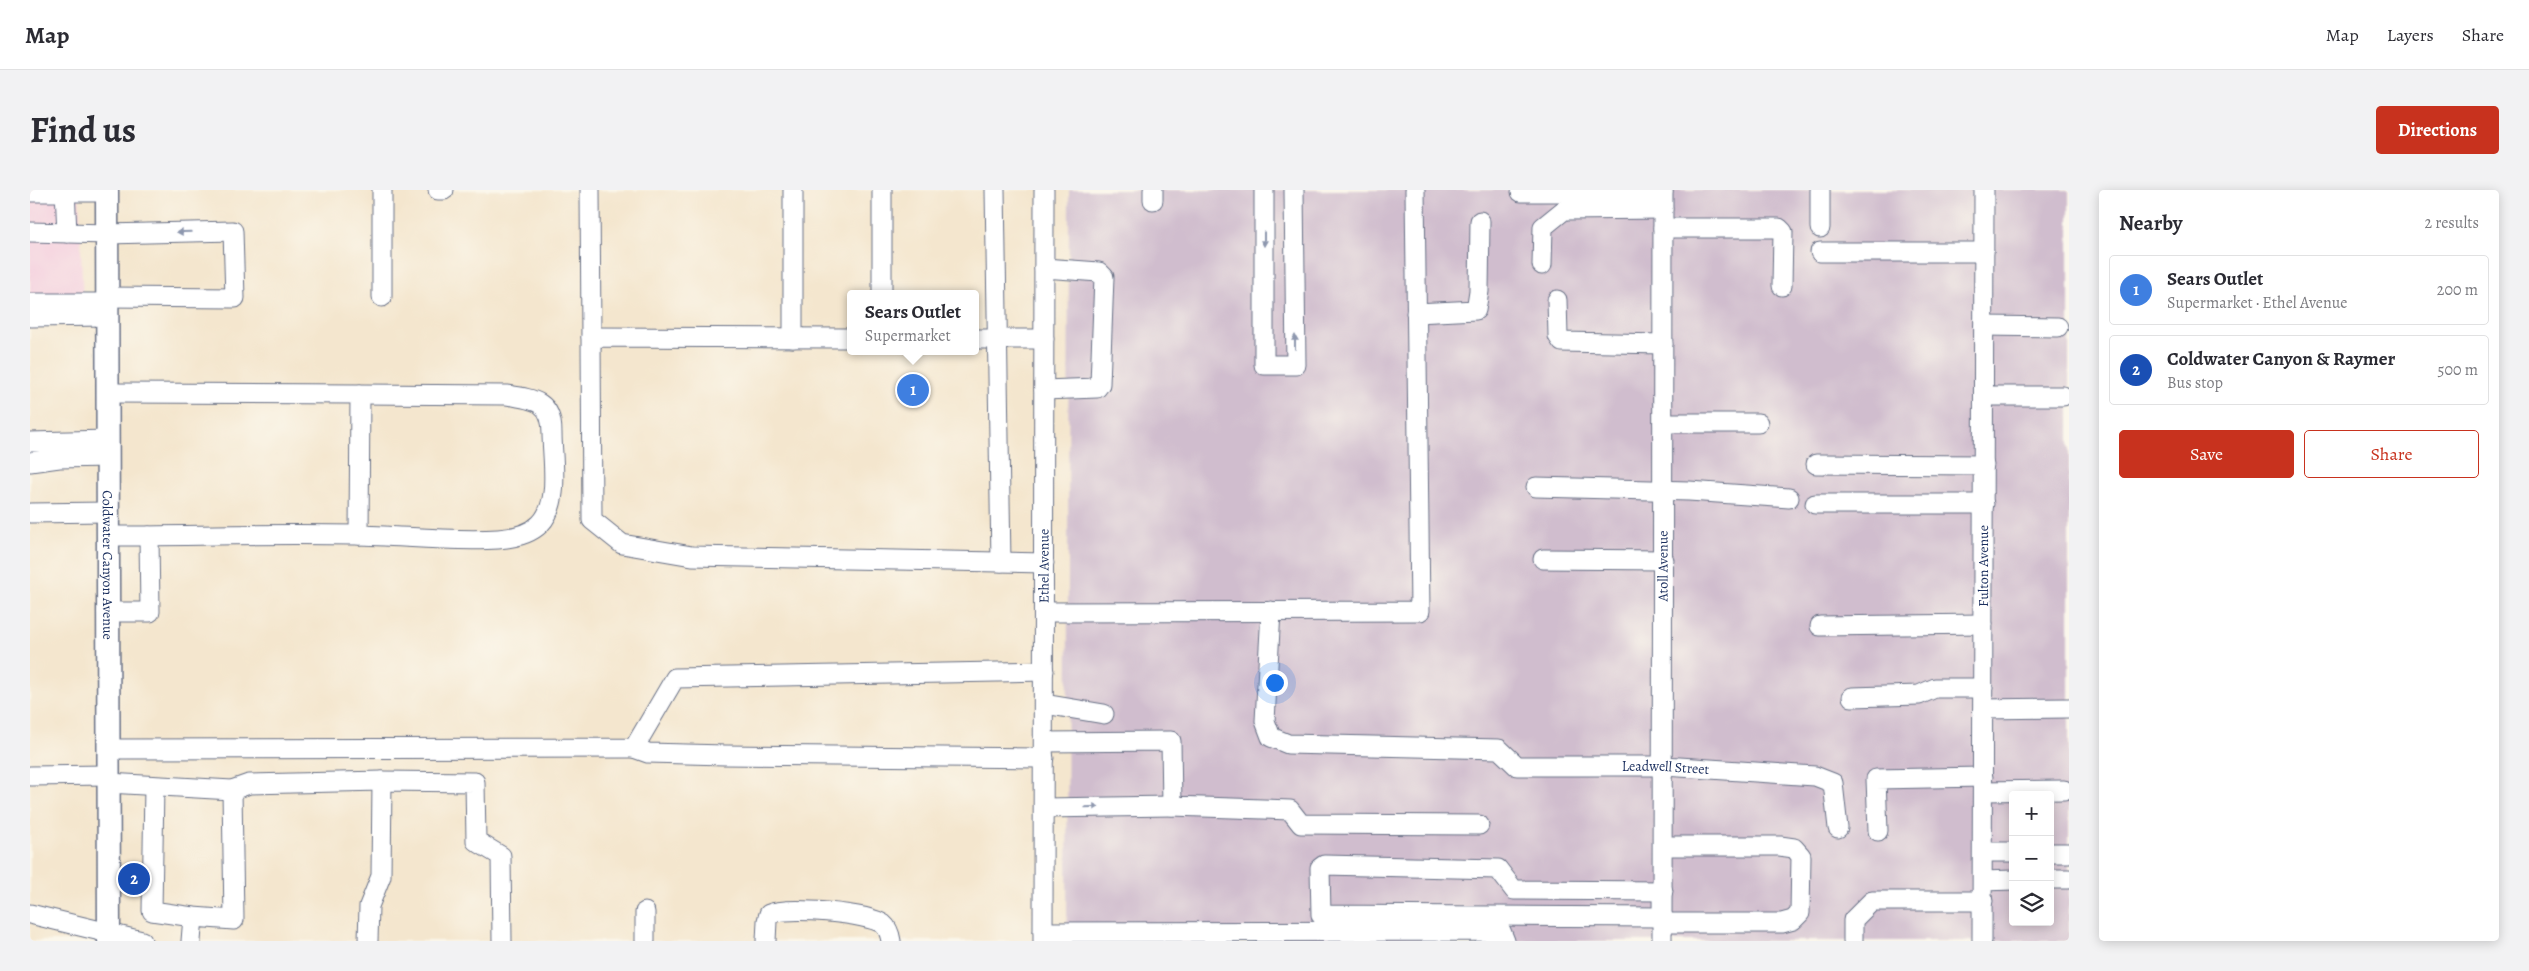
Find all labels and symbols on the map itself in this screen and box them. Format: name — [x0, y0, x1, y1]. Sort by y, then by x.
one-way arrow — [176, 228, 192, 236]
one-way arrow — [1260, 231, 1268, 247]
one-way arrow — [1291, 334, 1299, 350]
pin: 1 — [897, 371, 929, 409]
street label: Coldwater Canyon Avenue — [98, 490, 117, 640]
street label: Fulton Avenue — [1974, 525, 1993, 607]
street label: Ethel Avenue — [1034, 529, 1054, 603]
street label: Atoll Avenue — [1653, 530, 1673, 603]
your location — [1262, 670, 1288, 696]
street label: Leadwell Street — [1622, 757, 1710, 779]
one-way arrow — [1085, 803, 1101, 811]
pin: 2 — [118, 860, 150, 898]

